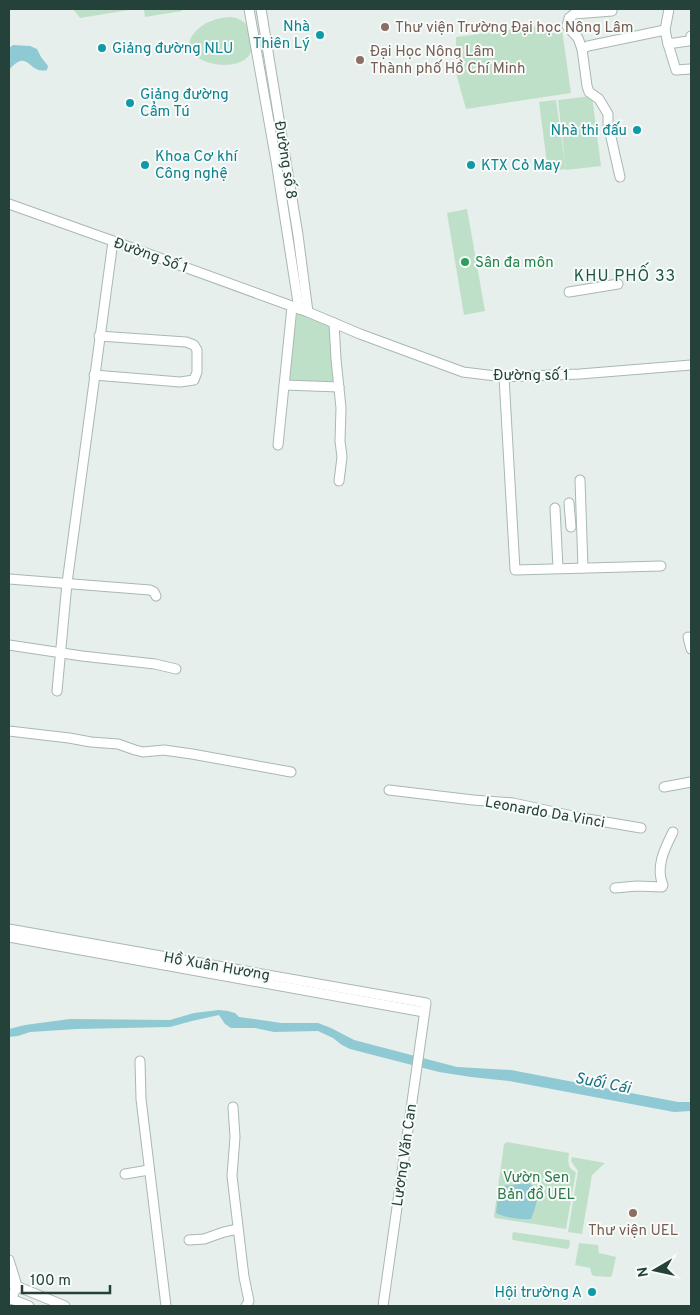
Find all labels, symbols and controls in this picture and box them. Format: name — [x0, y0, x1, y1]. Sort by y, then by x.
place label: Nhà Thiên Lý — [253, 18, 310, 54]
place label: Thư viện Trường Đại học Nông Lâm — [395, 19, 633, 38]
marker: Thư viện Trường Đại học Nông Lâm — [379, 21, 391, 33]
marker: Nhà Thiên Lý — [314, 29, 326, 41]
place label: Giảng đường NLU — [112, 40, 233, 59]
marker: Giảng đường NLU — [96, 42, 108, 54]
place label: Đại Học Nông Lâm Thành phố Hồ Chí Minh — [370, 43, 525, 79]
marker: Đại Học Nông Lâm Thành phố Hồ Chí Minh — [354, 54, 366, 66]
place label: Giảng đường Cẩm Tú — [140, 86, 229, 122]
marker: Giảng đường Cẩm Tú — [124, 97, 136, 109]
street label: Đường số 8 — [269, 119, 301, 201]
place label: Nhà thi đấu — [551, 121, 627, 141]
marker: Nhà thi đấu — [631, 124, 643, 136]
place label: Khoa Cơ khí Công nghệ — [155, 148, 238, 184]
place label: KTX Cỏ May — [481, 157, 560, 176]
marker: Khoa Cơ khí Công nghệ — [139, 159, 151, 171]
marker: KTX Cỏ May — [465, 159, 477, 171]
street label: Đường Số 1 — [111, 233, 191, 279]
place label: Sân đa môn — [475, 254, 554, 273]
marker: Sân đa môn — [459, 256, 471, 268]
district label: KHU PHỐ 33 — [574, 262, 676, 287]
street label: Đường số 1 — [493, 366, 569, 386]
street label: Leonardo Da Vinci — [483, 794, 606, 833]
street label: Hồ Xuân Hương — [162, 948, 272, 986]
water label: Suối Cái — [573, 1068, 633, 1099]
street label: Lương Văn Can — [389, 1103, 422, 1208]
park label: Vườn Sen Bản đồ UEL — [497, 1169, 575, 1205]
marker: Thư viện UEL — [627, 1207, 639, 1219]
place label: Thư viện UEL — [588, 1222, 678, 1241]
north arrow — [630, 1245, 680, 1295]
scale bar — [22, 1262, 110, 1294]
text: N — [634, 1265, 653, 1278]
text: 100 m — [30, 1272, 71, 1291]
place label: Hội trường A — [494, 1284, 582, 1303]
marker: Hội trường A — [586, 1286, 598, 1298]

